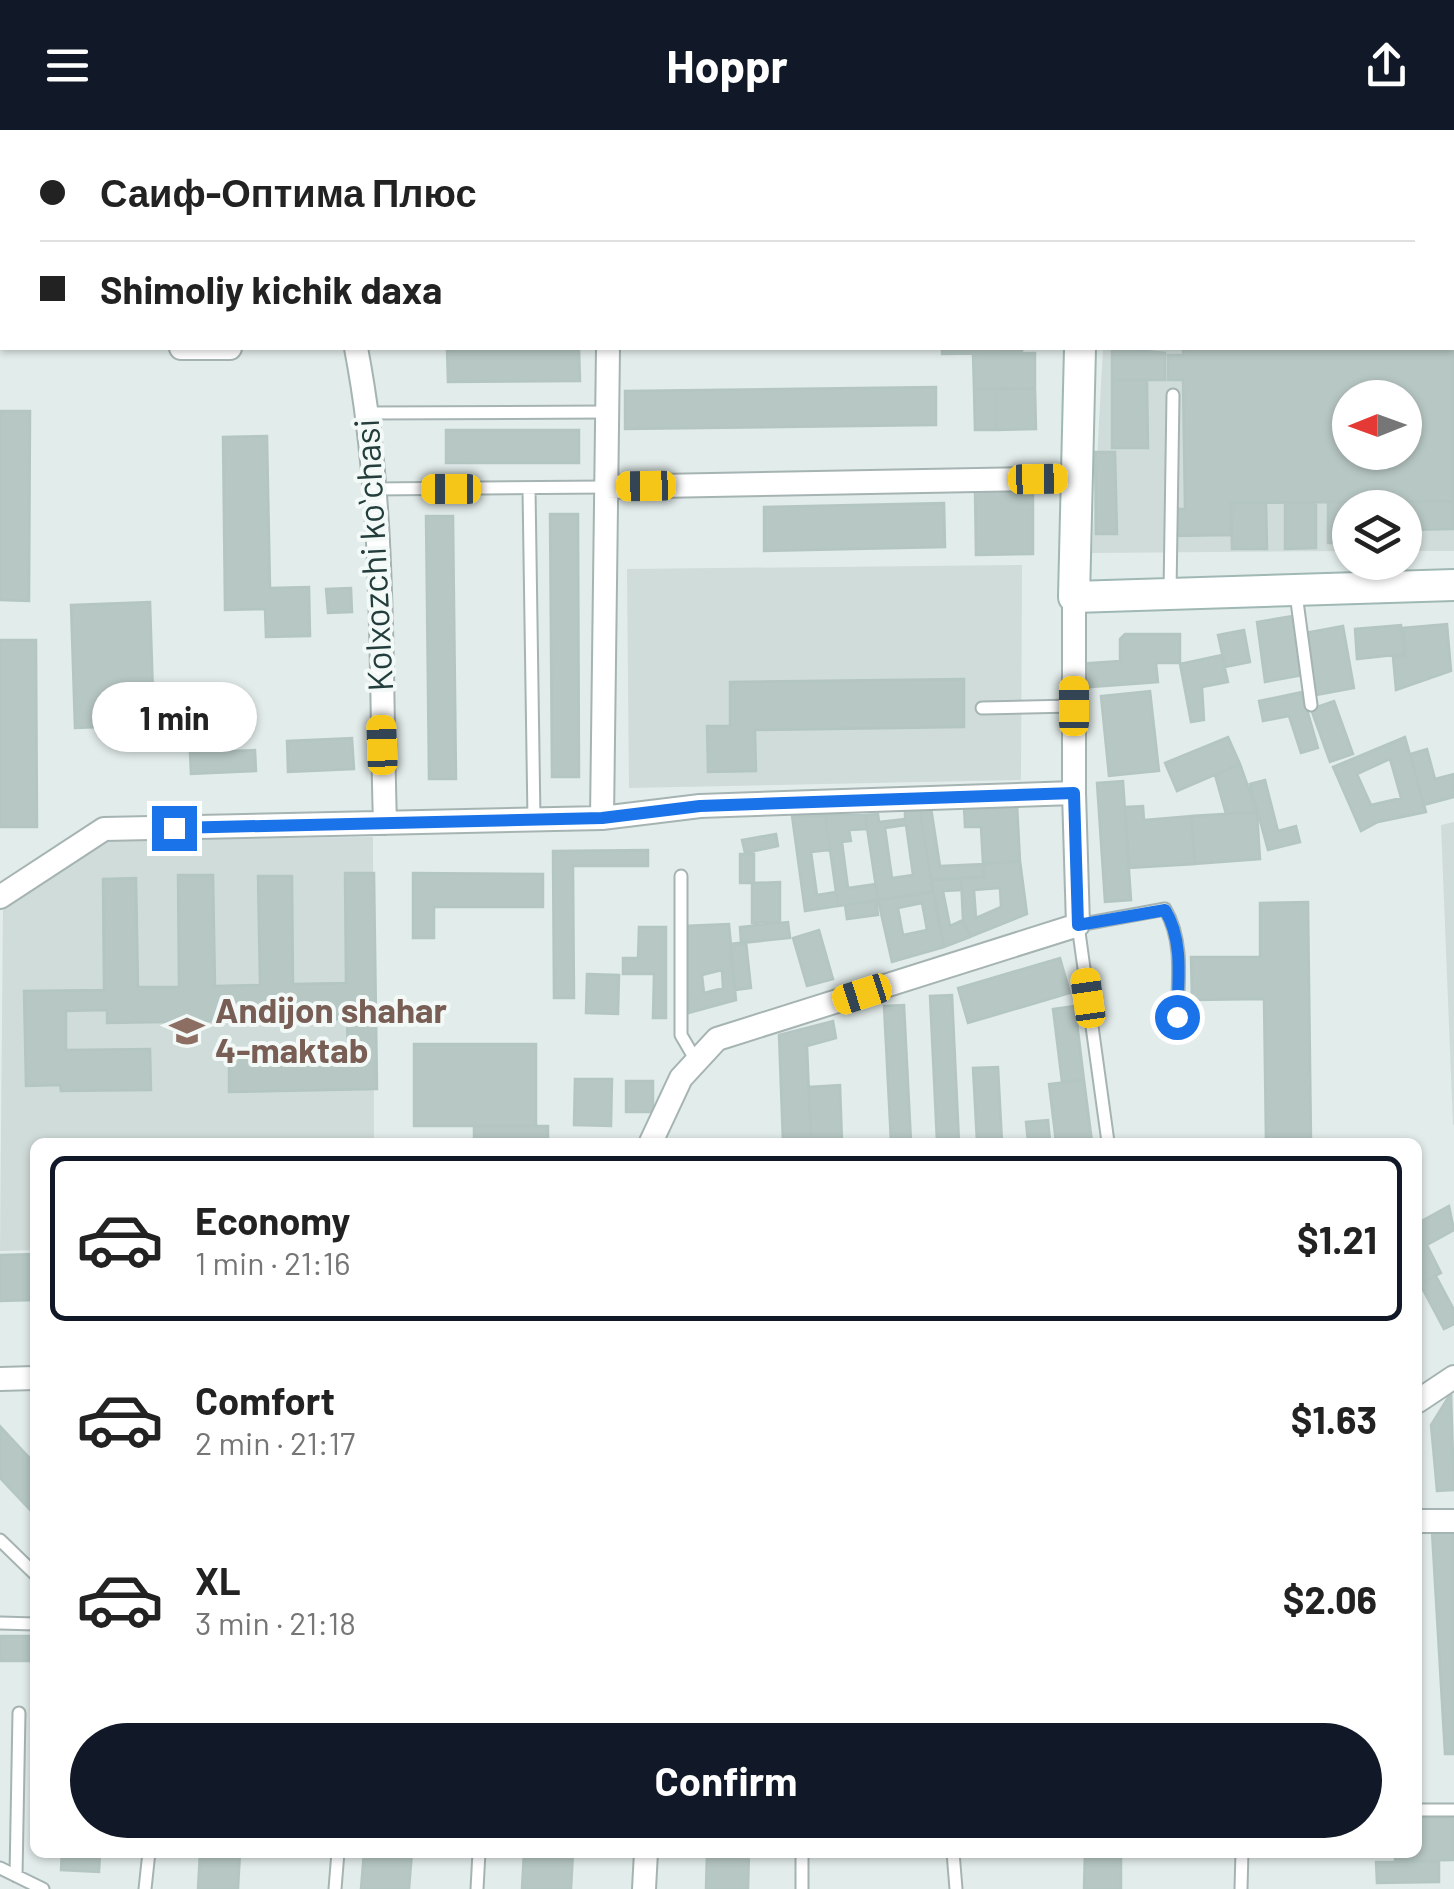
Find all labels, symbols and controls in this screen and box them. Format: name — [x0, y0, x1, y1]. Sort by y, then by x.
icon: menu — [40, 38, 95, 93]
text: Hoppr — [666, 38, 788, 92]
icon: share — [1359, 38, 1414, 93]
text: Саиф-Оптима Плюс — [100, 169, 477, 215]
text: Shimoliy kichik daxa — [100, 266, 442, 312]
north arrow — [1332, 380, 1422, 470]
map controls — [1332, 380, 1422, 580]
street label: Kolxozchi koʻchasi — [344, 418, 400, 693]
car — [1008, 463, 1068, 495]
car — [616, 470, 676, 502]
car — [421, 474, 481, 504]
button: layers — [1332, 490, 1422, 580]
car — [1059, 676, 1089, 736]
callout: 1 min — [91, 683, 256, 753]
text: 1 min — [139, 698, 210, 736]
car — [366, 714, 398, 776]
route end — [152, 806, 197, 851]
car — [1069, 966, 1107, 1030]
car — [829, 970, 895, 1018]
place label: Andijon shahar 4-maktab — [215, 988, 448, 1070]
route start — [1155, 995, 1200, 1040]
school or university icon: Andijon shahar 4-maktab — [168, 1012, 206, 1050]
icon: car — [75, 1194, 165, 1284]
text: Economy — [195, 1197, 350, 1243]
text: $1.21 — [1297, 1216, 1377, 1262]
text: 1 min · 21:16 — [195, 1243, 350, 1281]
icon: car — [75, 1374, 165, 1464]
text: Comfort — [195, 1377, 335, 1423]
text: $1.63 — [1291, 1396, 1377, 1442]
text: 2 min · 21:17 — [195, 1423, 355, 1461]
icon: car — [75, 1554, 165, 1644]
text: XL — [195, 1557, 241, 1603]
text: $2.06 — [1283, 1576, 1377, 1622]
text: 3 min · 21:18 — [195, 1603, 356, 1641]
button: Confirm — [70, 1723, 1382, 1838]

